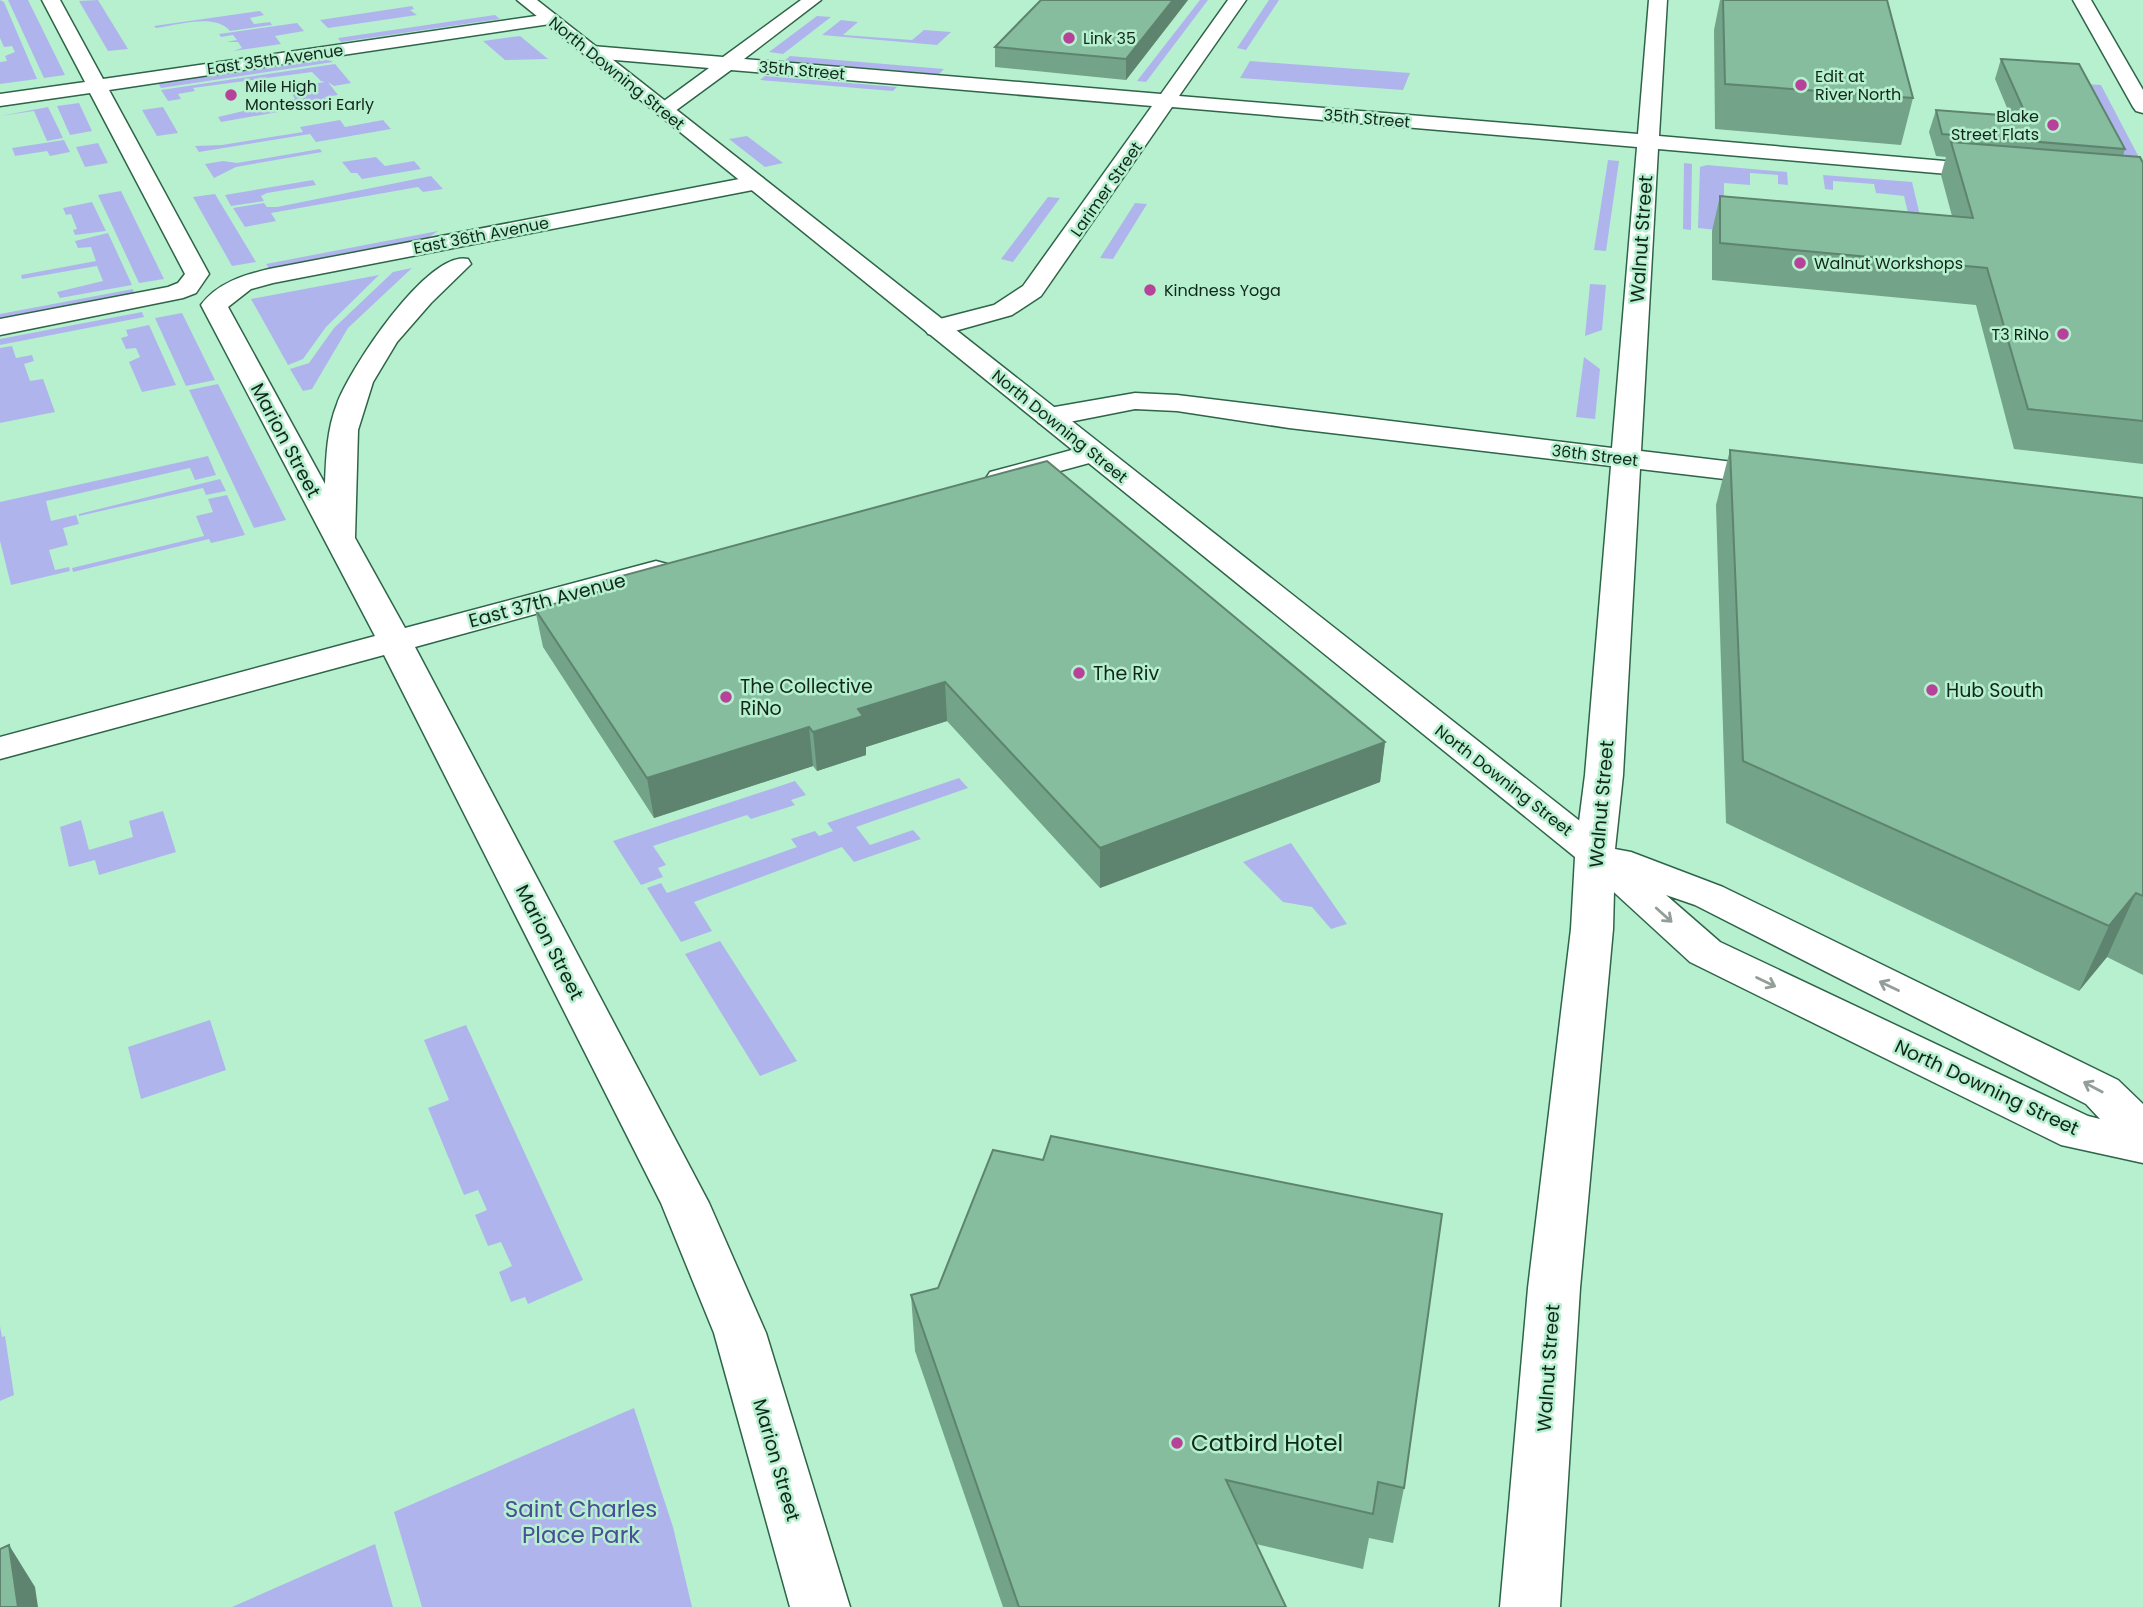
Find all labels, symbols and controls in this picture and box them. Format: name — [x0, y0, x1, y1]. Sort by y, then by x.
street label: North Downing Street — [544, 11, 690, 136]
place label: Link 35 — [1083, 27, 1136, 50]
marker: Link 35 — [1061, 30, 1077, 46]
street label: East 35th Avenue — [205, 39, 345, 80]
street label: 35th Street — [758, 55, 846, 86]
place label: Edit at River North — [1815, 65, 1901, 106]
place label: Mile High Montessori Early — [245, 75, 374, 116]
marker: Edit at River North — [1793, 77, 1809, 93]
marker: Mile High Montessori Early — [223, 87, 239, 103]
street label: 35th Street — [1323, 103, 1411, 134]
place label: Blake Street Flats — [1951, 105, 2039, 146]
marker: Blake Street Flats — [2045, 117, 2061, 133]
street label: Larimer Street — [1065, 137, 1148, 241]
street label: Walnut Street — [1624, 174, 1659, 304]
street label: East 36th Avenue — [411, 211, 551, 260]
place label: Walnut Workshops — [1814, 252, 1963, 275]
marker: Walnut Workshops — [1792, 255, 1808, 271]
place label: Kindness Yoga — [1164, 279, 1281, 302]
marker: Kindness Yoga — [1142, 282, 1158, 298]
place label: T3 RiNo — [1991, 323, 2049, 346]
marker: T3 RiNo — [2055, 326, 2071, 342]
street label: North Downing Street — [987, 364, 1133, 489]
street label: Marion Street — [244, 378, 327, 502]
street label: 36th Street — [1550, 439, 1640, 472]
street label: East 37th Avenue — [466, 567, 629, 634]
place label: The Riv — [1093, 660, 1160, 687]
marker: The Riv — [1071, 665, 1087, 681]
place label: The Collective RiNo — [740, 673, 873, 722]
place label: Hub South — [1946, 677, 2044, 704]
marker: Hub South — [1924, 682, 1940, 698]
marker: The Collective RiNo — [718, 689, 734, 705]
street label: North Downing Street — [1430, 719, 1577, 842]
street label: Walnut Street — [1582, 739, 1621, 869]
street label: Marion Street — [509, 880, 590, 1005]
one-way arrow — [1655, 907, 1673, 923]
one-way arrow — [1755, 975, 1776, 989]
one-way arrow — [1879, 978, 1900, 992]
street label: North Downing Street — [1890, 1033, 2083, 1142]
one-way arrow — [2083, 1080, 2103, 1094]
street label: Walnut Street — [1531, 1303, 1566, 1433]
street label: Marion Street — [746, 1396, 807, 1524]
place label: Catbird Hotel — [1191, 1427, 1343, 1459]
marker: Catbird Hotel — [1169, 1435, 1185, 1451]
park label: Saint Charles Place Park — [505, 1493, 657, 1551]

